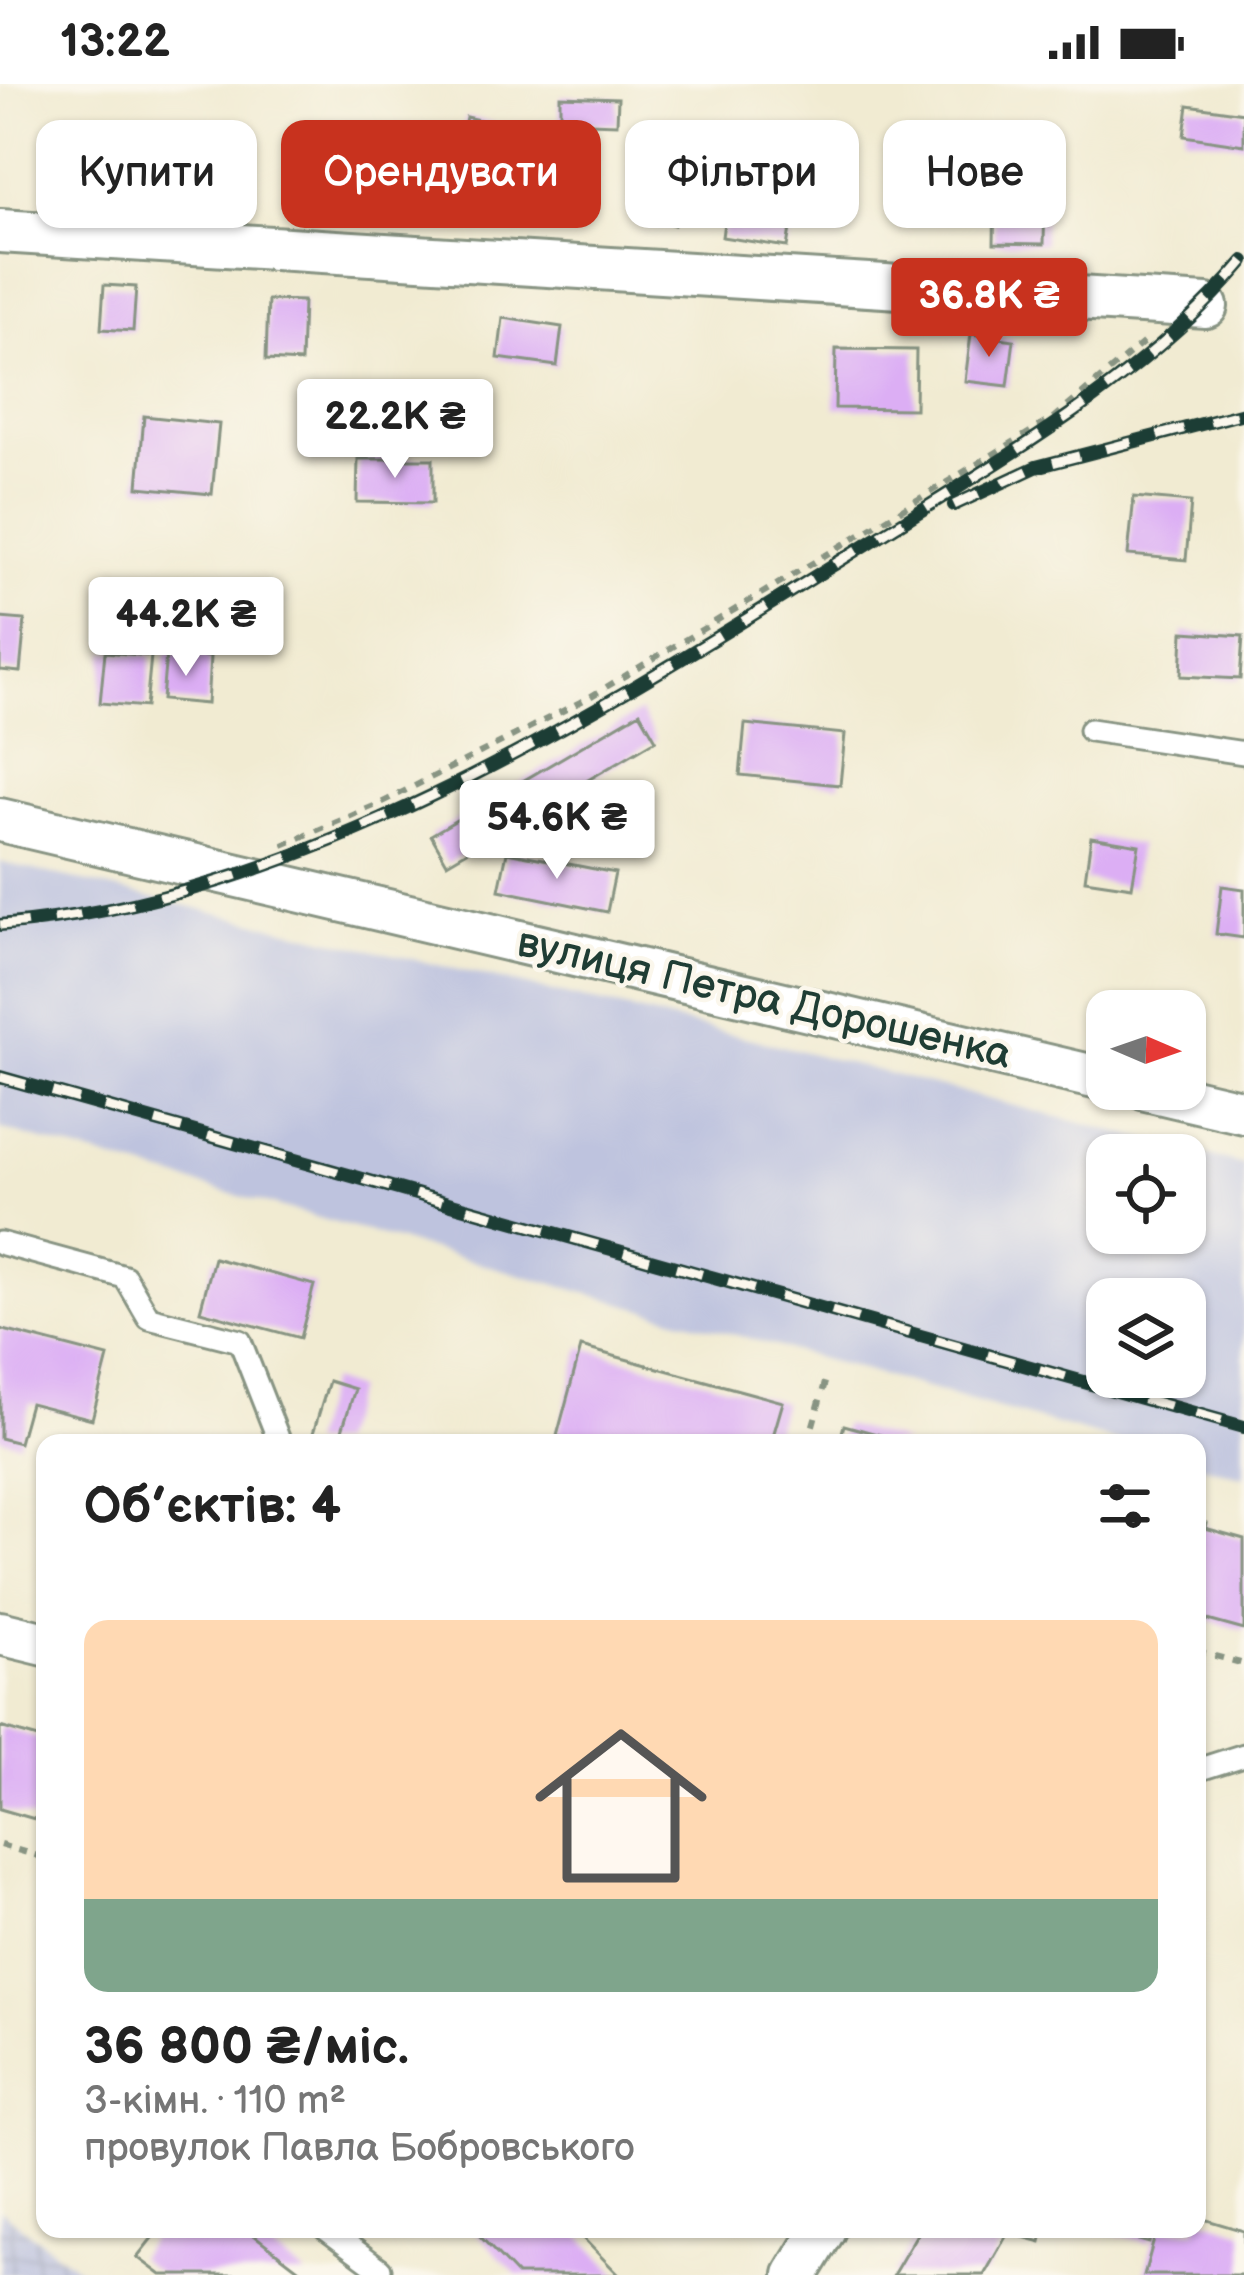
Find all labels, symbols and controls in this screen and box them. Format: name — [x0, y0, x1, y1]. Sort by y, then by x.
text: 13:22 — [60, 15, 170, 70]
chip: Купити — [36, 120, 257, 228]
chip: Орендувати — [281, 120, 601, 228]
chip: Фільтри — [625, 120, 859, 228]
chip: Нове — [883, 120, 1066, 228]
pin: 36.8K ₴ — [878, 258, 1100, 360]
text: 36.8K ₴ — [918, 273, 1060, 320]
pin: 22.2K ₴ — [284, 379, 506, 481]
text: 22.2K ₴ — [324, 394, 466, 441]
pin: 44.2K ₴ — [75, 577, 297, 679]
text: 44.2K ₴ — [116, 592, 256, 639]
pin: 54.6K ₴ — [446, 780, 668, 882]
text: 54.6K ₴ — [487, 795, 627, 842]
street label: вулиця Петра Дорошенка — [512, 917, 1016, 1081]
north arrow — [1086, 990, 1206, 1110]
map controls — [1086, 990, 1206, 1398]
button: locate — [1086, 1134, 1206, 1254]
button: layers — [1086, 1278, 1206, 1398]
icon: filters — [1092, 1473, 1158, 1539]
text: Об’єктів: 4 — [84, 1476, 341, 1537]
icon: home — [513, 1698, 729, 1914]
text: 36 800 ₴/міс. — [84, 2017, 409, 2078]
text: 3-кімн. · 110 m² — [84, 2078, 346, 2125]
text: провулок Павла Бобровського — [84, 2125, 635, 2172]

